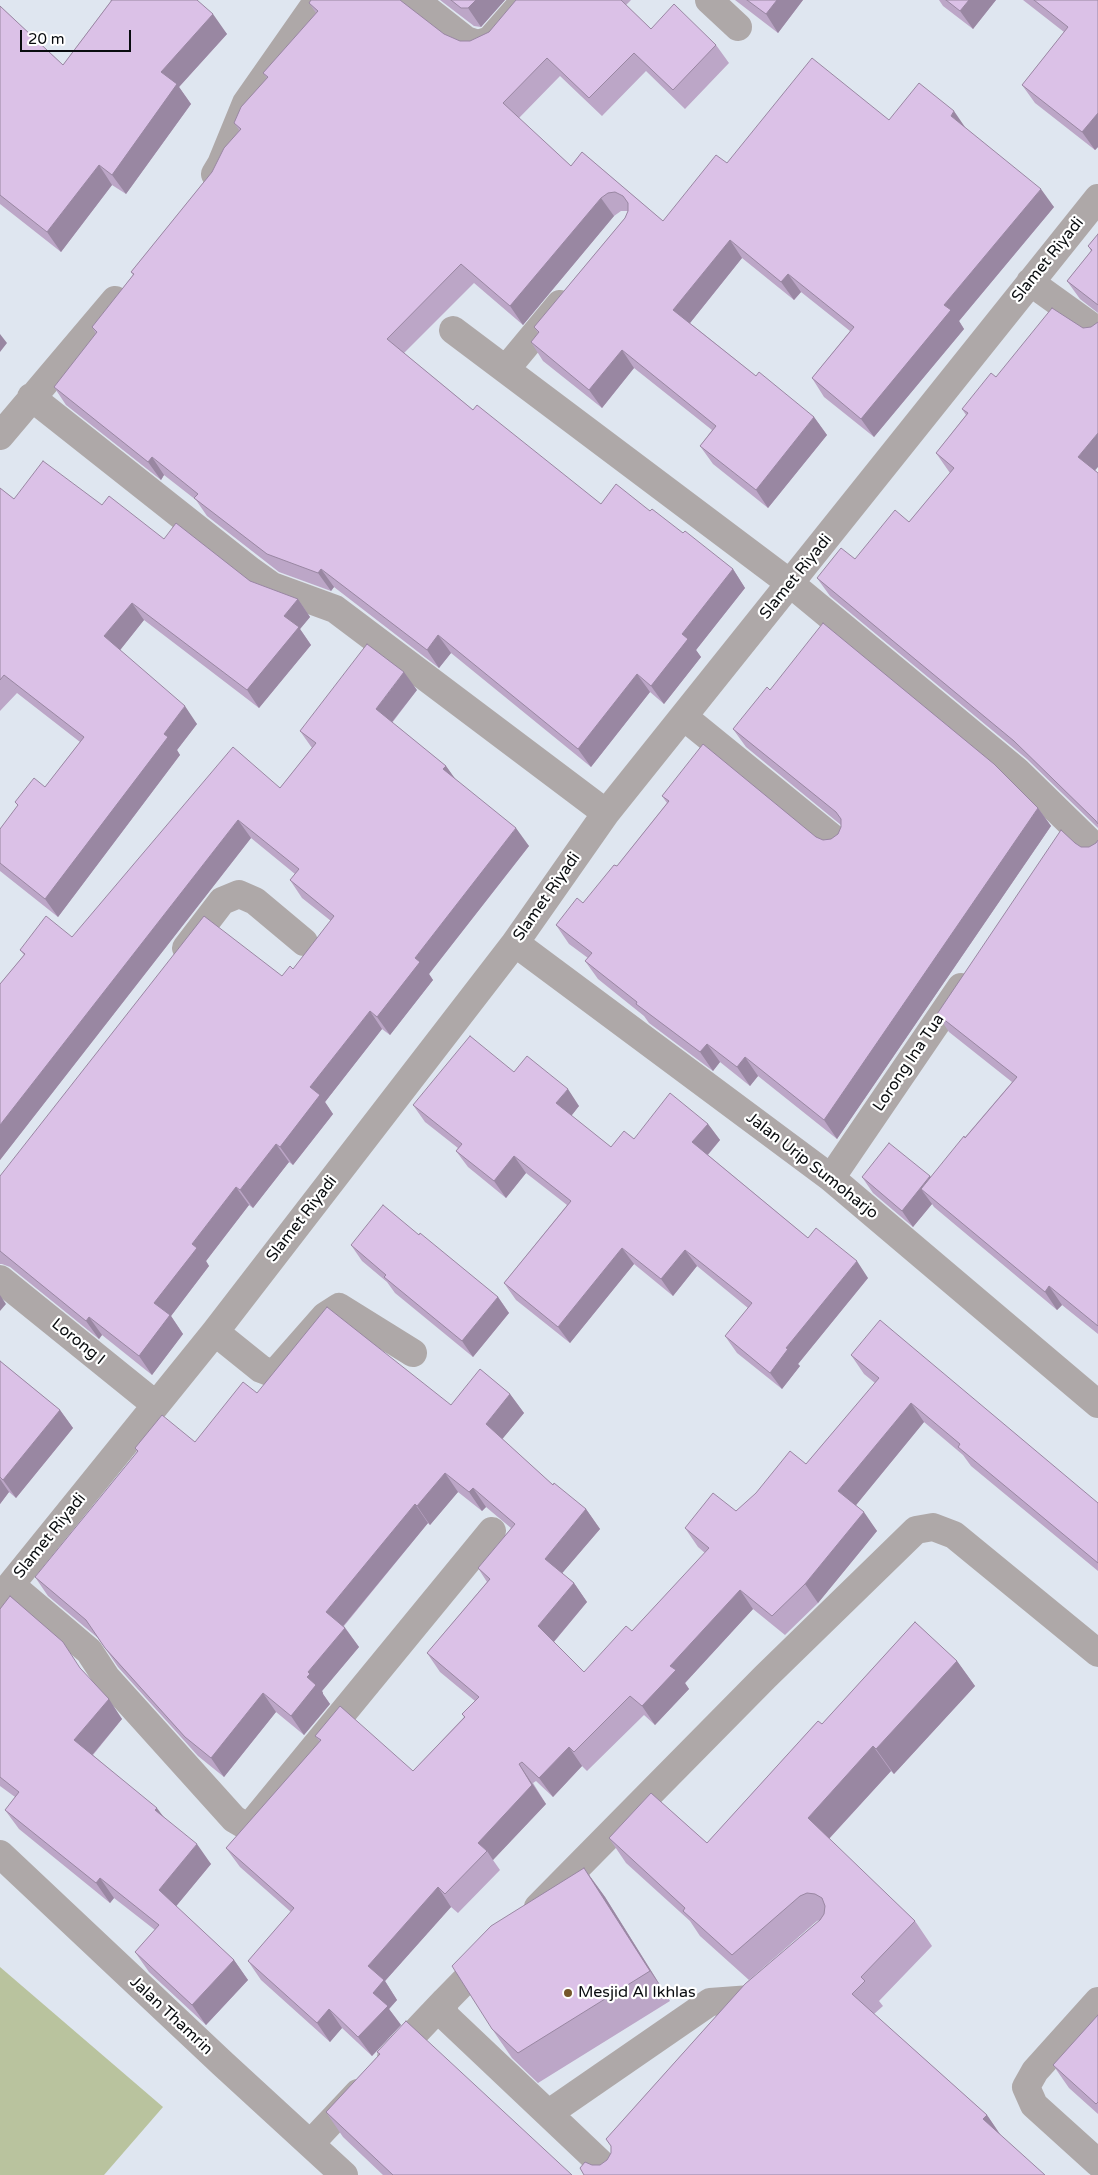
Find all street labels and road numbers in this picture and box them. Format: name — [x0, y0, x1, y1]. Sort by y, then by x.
street label: Slamet Riyadi — [1008, 214, 1088, 306]
street label: Slamet Riyadi — [756, 531, 836, 623]
street label: Slamet Riyadi — [509, 849, 585, 945]
street label: Lorong Ina Tua — [869, 1011, 949, 1115]
street label: Jalan Urip Sumoharjo — [742, 1109, 882, 1223]
street label: Slamet Riyadi — [263, 1172, 341, 1266]
street label: Lorong I — [47, 1315, 109, 1369]
street label: Slamet Riyadi — [10, 1490, 90, 1582]
street label: Jalan Thamrin — [126, 1973, 216, 2059]

